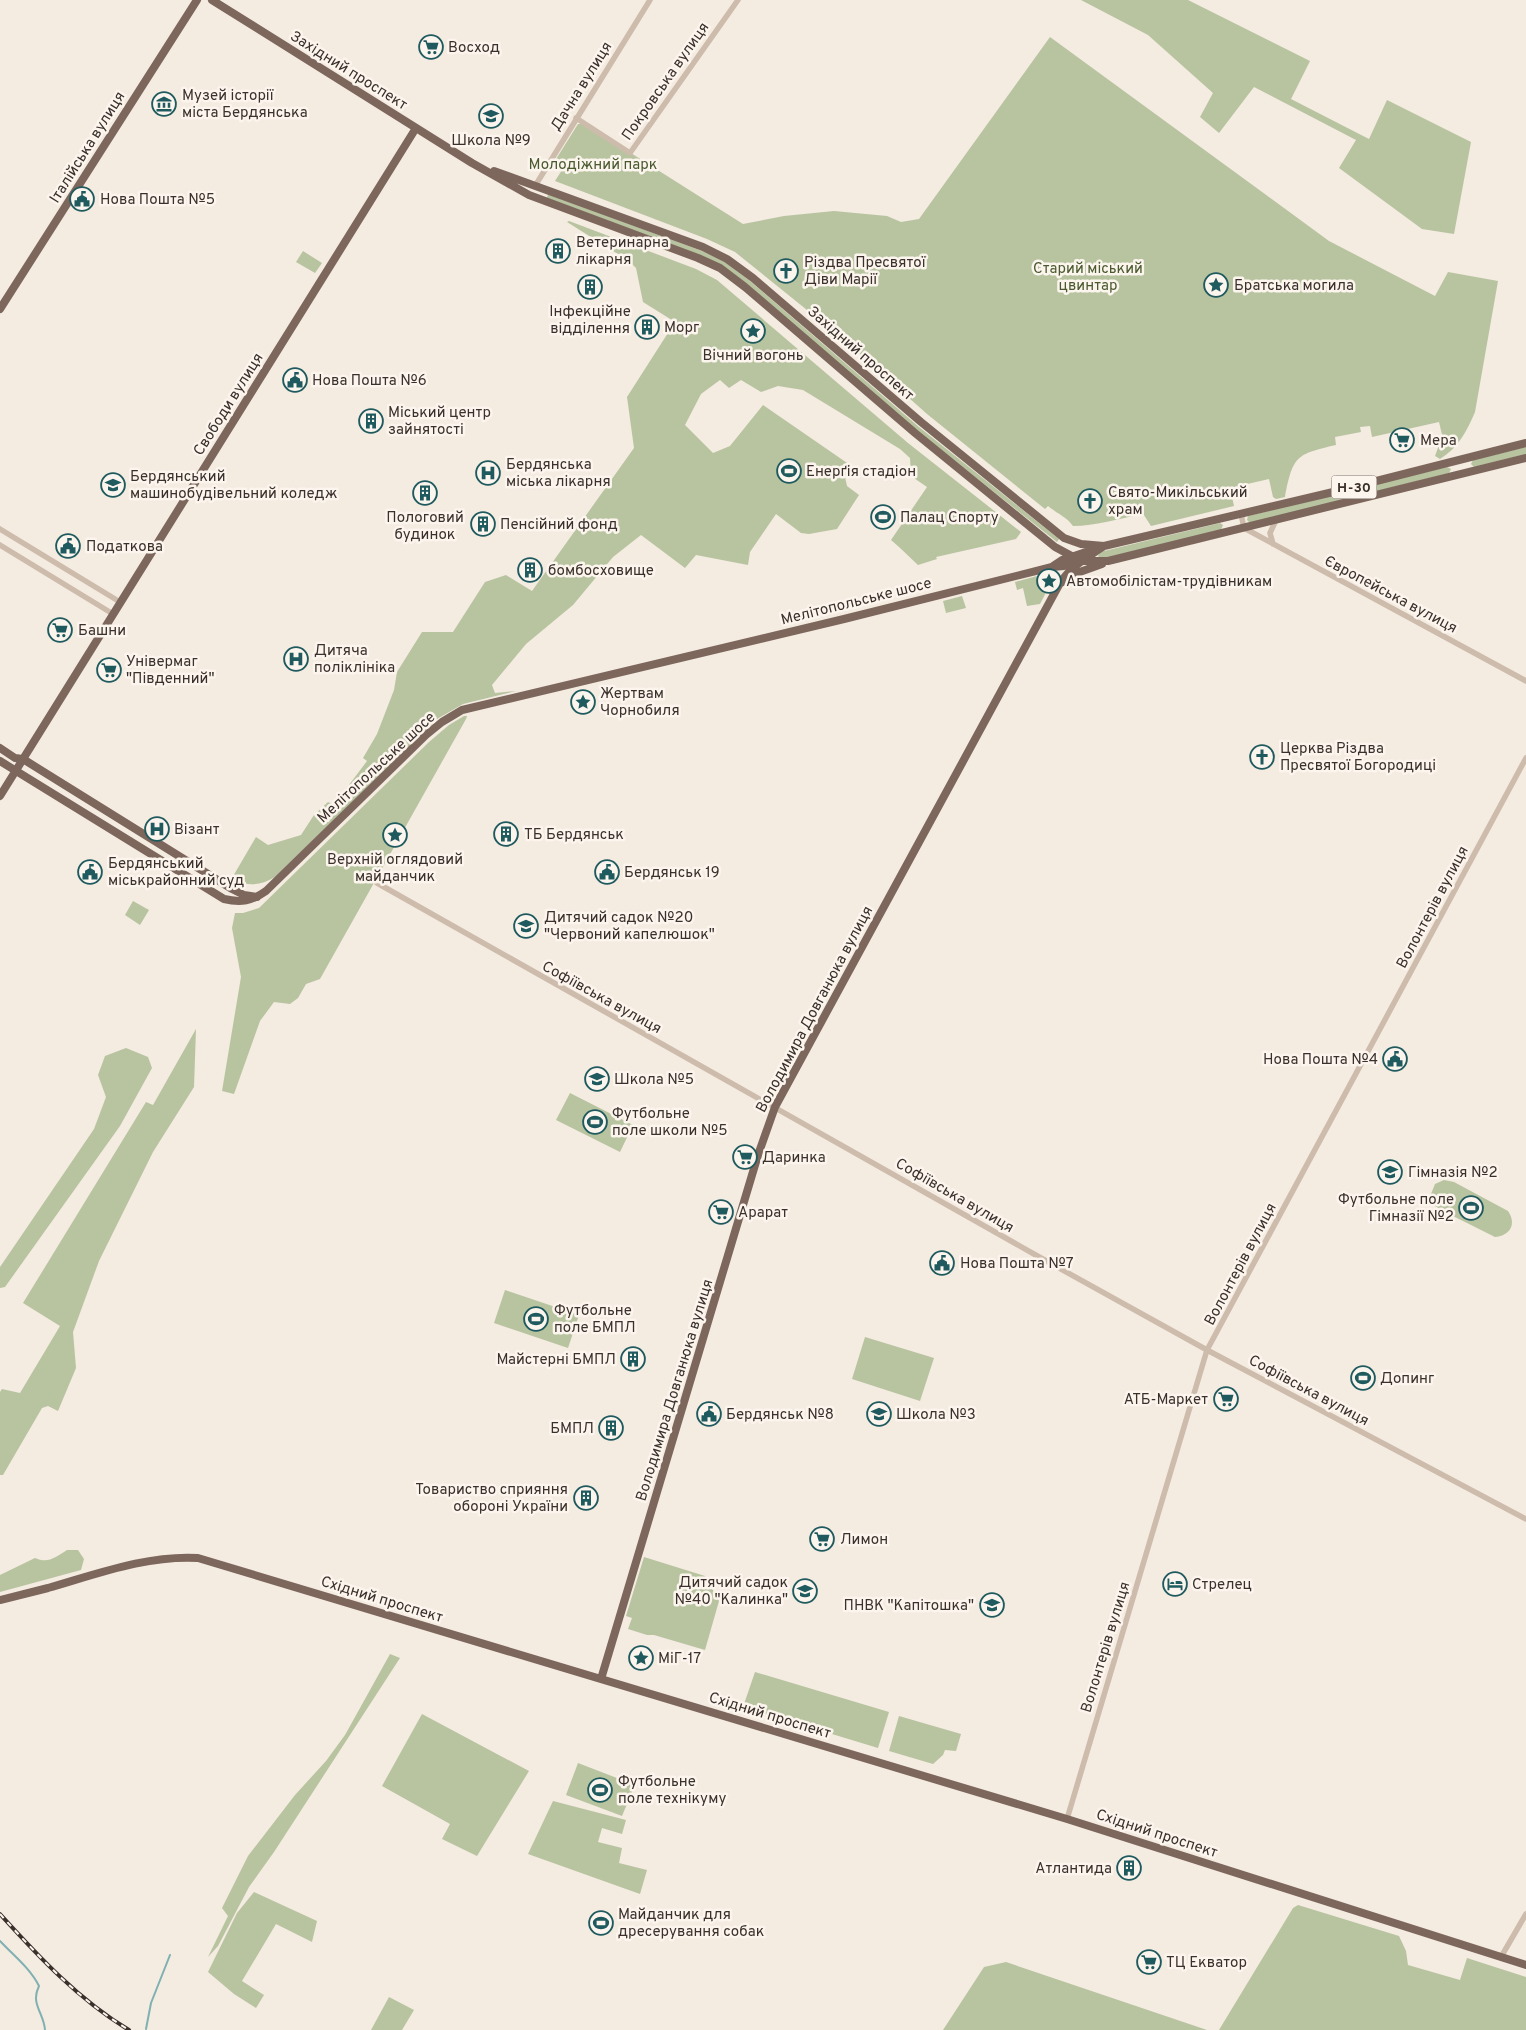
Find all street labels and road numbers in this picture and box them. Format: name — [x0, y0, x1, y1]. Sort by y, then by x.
street label: Покровська вулиця — [618, 19, 714, 145]
street label: Західний проспект — [286, 27, 411, 115]
street label: Дачна вулиця — [547, 39, 617, 135]
street label: Італійська вулиця — [46, 88, 130, 207]
street label: Західний проспект — [803, 303, 917, 406]
street label: Свободи вулиця — [190, 350, 268, 460]
road number: Н-30 — [1332, 476, 1376, 498]
street label: Європейська вулиця — [1320, 552, 1460, 638]
street label: Мелітопольське шосе — [779, 575, 934, 630]
street label: Мелітопольське шосе — [314, 708, 440, 828]
street label: Волонтерів вулиця — [1393, 843, 1474, 972]
street label: Володимира Довганюка вулиця — [753, 903, 878, 1116]
street label: Софіївська вулиця — [538, 958, 664, 1039]
street label: Софіївська вулиця — [892, 1155, 1017, 1238]
street label: Волонтерів вулиця — [1201, 1200, 1282, 1329]
street label: Володимира Довганюка вулиця — [633, 1277, 718, 1504]
street label: Софіївська вулиця — [1245, 1352, 1372, 1431]
street label: Східний проспект — [318, 1573, 445, 1628]
street label: Волонтерів вулиця — [1077, 1580, 1135, 1715]
street label: Східний проспект — [706, 1689, 833, 1744]
street label: Східний проспект — [1093, 1806, 1220, 1863]

